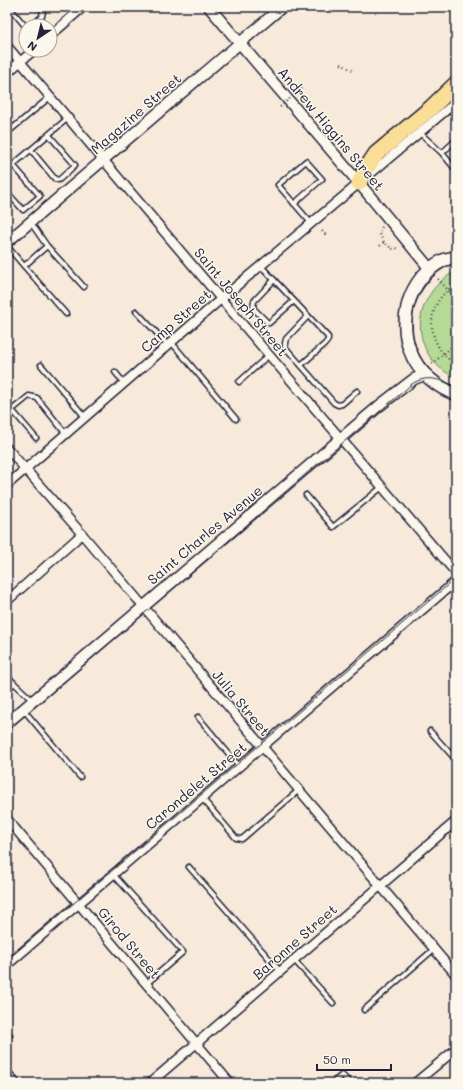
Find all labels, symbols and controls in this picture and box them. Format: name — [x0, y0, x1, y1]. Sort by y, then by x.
north arrow — [18, 18, 58, 58]
text: N — [24, 38, 40, 55]
street label: Andrew Higgins Street — [274, 63, 389, 194]
street label: Magazine Street — [86, 69, 185, 158]
street label: Saint Joseph Street — [190, 243, 292, 360]
street label: Camp Street — [136, 285, 215, 357]
street label: Saint Charles Avenue — [143, 481, 266, 588]
street label: Julia Street — [208, 666, 275, 740]
street label: Carondelet Street — [141, 738, 250, 834]
street label: Baronne Street — [248, 900, 341, 984]
street label: Girod Street — [94, 903, 165, 982]
scale bar — [317, 1046, 391, 1072]
text: 50 m — [323, 1051, 351, 1067]

